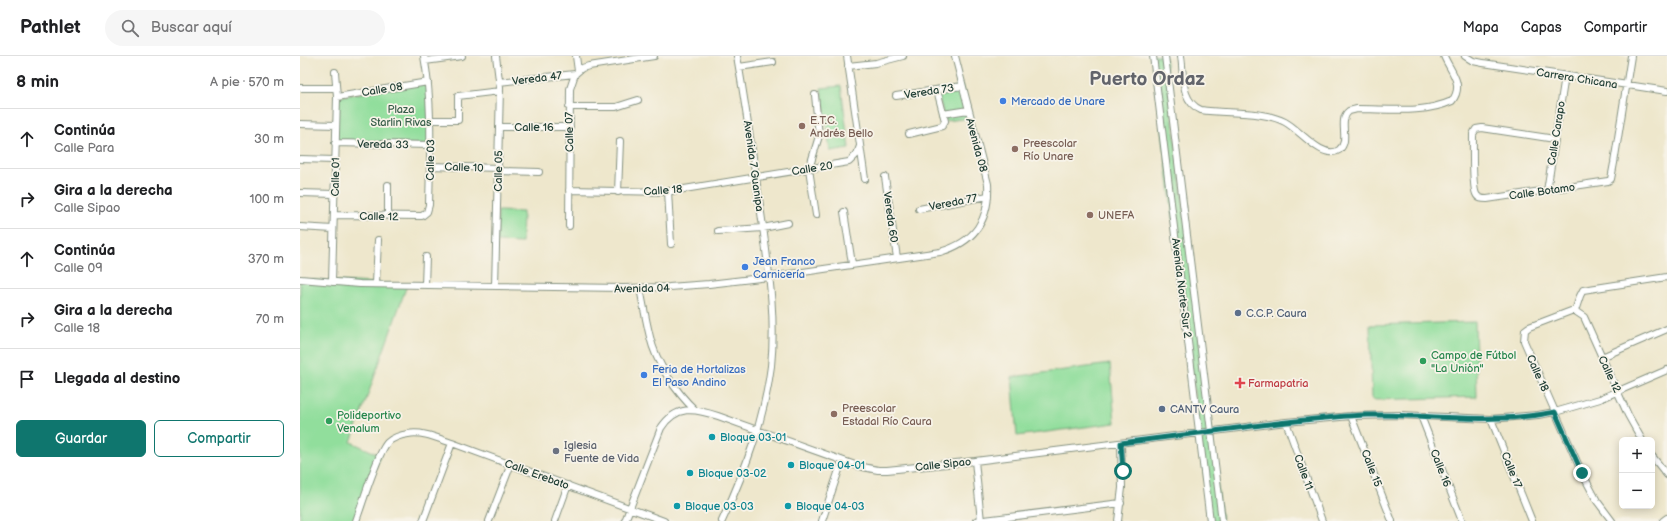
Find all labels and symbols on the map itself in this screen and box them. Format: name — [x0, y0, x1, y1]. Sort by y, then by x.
street label: Carrera Chicana — [1535, 66, 1619, 91]
district label: Puerto Ordaz — [1089, 68, 1206, 91]
street label: Vereda 47 — [511, 69, 563, 88]
street label: Calle 08 — [361, 80, 403, 99]
street label: Vereda 73 — [903, 81, 955, 102]
place label: Mercado de Unare — [1011, 95, 1105, 108]
marker: Mercado de Unare — [998, 96, 1008, 106]
street label: Calle Carapo — [1545, 100, 1568, 166]
park label: Plaza Starlin Rivas — [371, 103, 432, 129]
street label: Calle 07 — [563, 111, 576, 152]
place label: E.T.C. Andrés Bello — [810, 114, 873, 140]
street label: Avenida 08 — [963, 117, 990, 174]
street label: Avenida 7 Guanipa — [741, 120, 766, 212]
street label: Calle 16 — [514, 121, 554, 134]
marker: E.T.C. Andrés Bello — [797, 121, 807, 131]
place label: Preescolar Río Unare — [1023, 137, 1078, 163]
street label: Vereda 33 — [357, 138, 409, 151]
street label: Calle 03 — [424, 139, 437, 181]
marker: Preescolar Río Unare — [1010, 144, 1020, 154]
street label: Calle 05 — [492, 150, 505, 192]
street label: Calle 01 — [329, 157, 342, 197]
street label: Calle 20 — [791, 159, 834, 178]
street label: Calle 10 — [444, 160, 484, 175]
street label: Calle Botamo — [1508, 180, 1576, 203]
street label: Calle 18 — [643, 183, 683, 198]
street label: Vereda 60 — [880, 191, 901, 244]
street label: Vereda 77 — [928, 191, 979, 214]
place label: UNEFA — [1098, 209, 1135, 222]
street label: Calle 12 — [359, 210, 399, 223]
marker: UNEFA — [1085, 210, 1095, 220]
street label: Avenida Norte-Sur 2 — [1169, 237, 1194, 339]
place label: Jean Franco Carnicería — [753, 255, 815, 281]
marker: Jean Franco Carnicería — [740, 262, 750, 272]
street label: Avenida 04 — [614, 282, 670, 295]
place label: C.C.P. Caura — [1246, 307, 1307, 320]
marker: C.C.P. Caura — [1233, 308, 1243, 318]
place label: Campo de Fútbol "La Unión" — [1431, 349, 1516, 375]
street label: Calle 18 — [1524, 353, 1551, 394]
street label: Calle 12 — [1595, 354, 1624, 395]
marker: Campo de Fútbol "La Unión" — [1418, 356, 1428, 366]
place label: Feria de Hortalizas El Paso Andino — [652, 363, 746, 389]
marker: Feria de Hortalizas El Paso Andino — [639, 370, 649, 380]
place label: Farmapatria — [1248, 377, 1309, 390]
marker: Farmapatria — [1235, 378, 1245, 388]
place label: Preescolar Estadal Río Caura — [842, 402, 932, 428]
place label: CANTV Caura — [1170, 403, 1239, 416]
marker: CANTV Caura — [1157, 404, 1167, 414]
place label: Polideportivo Venalum — [337, 409, 401, 435]
marker: Preescolar Estadal Río Caura — [829, 409, 839, 419]
marker: Polideportivo Venalum — [324, 416, 334, 426]
place label: Bloque 03-01 — [720, 431, 786, 444]
marker: Bloque 03-01 — [707, 432, 717, 442]
place label: Iglesia Fuente de Vida — [564, 439, 639, 465]
marker: Iglesia Fuente de Vida — [551, 446, 561, 456]
street label: Calle 16 — [1427, 447, 1454, 489]
street label: Calle 15 — [1358, 448, 1385, 489]
street label: Calle 17 — [1498, 450, 1525, 491]
street label: Calle 11 — [1291, 453, 1316, 492]
street label: Calle Sipao — [914, 455, 972, 474]
street label: Calle Erebato — [503, 457, 571, 492]
place label: Bloque 04-01 — [799, 459, 865, 472]
marker: Bloque 04-01 — [786, 460, 796, 470]
route start — [1114, 462, 1132, 480]
route end — [1573, 464, 1591, 482]
place label: Bloque 03-02 — [698, 467, 767, 480]
marker: Bloque 03-02 — [685, 468, 695, 478]
place label: Bloque 03-03 — [685, 500, 754, 513]
place label: Bloque 04-03 — [796, 500, 865, 513]
marker: Bloque 03-03 — [672, 501, 682, 511]
marker: Bloque 04-03 — [783, 501, 793, 511]

